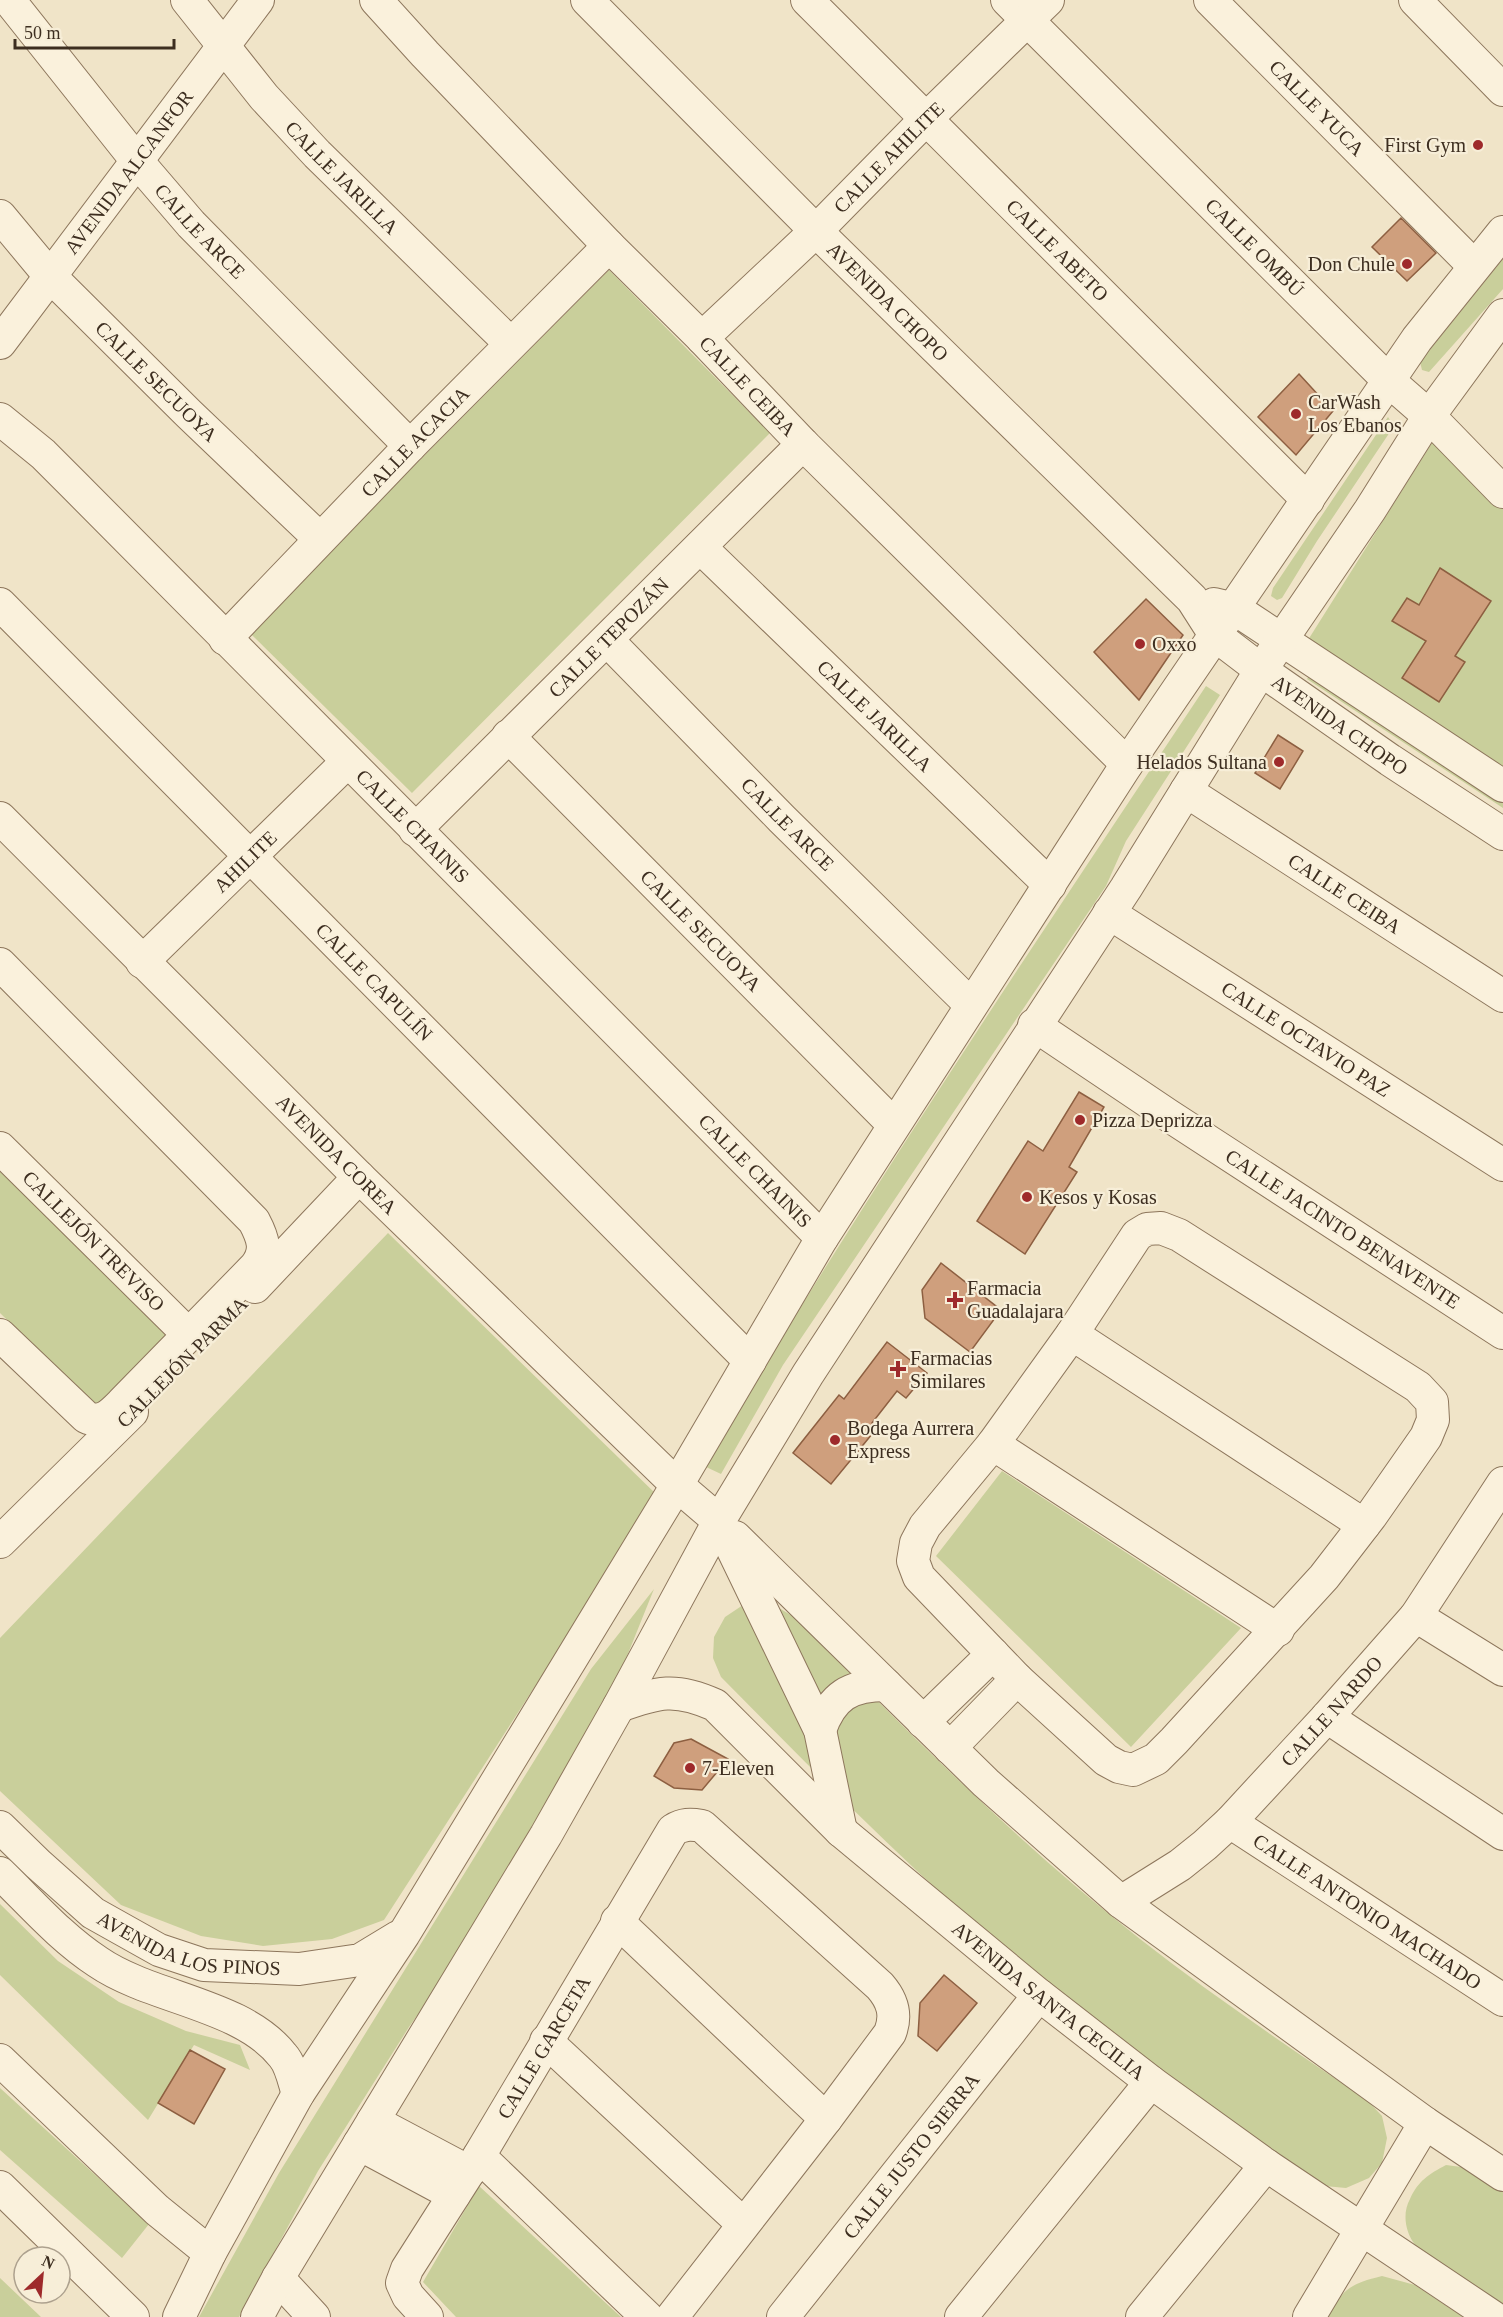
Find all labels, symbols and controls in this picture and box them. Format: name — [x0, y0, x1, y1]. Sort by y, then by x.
scale bar — [15, 12, 174, 50]
text: 50 m — [24, 23, 61, 43]
street label: CALLE YUCA — [1265, 56, 1369, 161]
street label: AVENIDA ALCANFOR — [60, 85, 198, 258]
street label: CALLE AHILITE — [829, 97, 948, 217]
street label: CALLE JARILLA — [281, 116, 403, 239]
place label: First Gym — [1384, 134, 1466, 157]
marker: First Gym — [1471, 138, 1485, 152]
street label: CALLE ARCE — [150, 179, 250, 283]
street label: CALLE OMBÚ — [1201, 194, 1310, 301]
street label: CALLE ABETO — [1002, 195, 1113, 305]
street label: AVENIDA CHOPO — [823, 238, 953, 365]
place label: Don Chule — [1308, 253, 1395, 275]
marker: Don Chule — [1400, 257, 1414, 271]
street label: CALLE SECUOYA — [91, 317, 222, 446]
street label: CALLE CEIBA — [695, 332, 801, 441]
street label: CALLE ACACIA — [356, 382, 474, 501]
place label: CarWash Los Ebanos — [1308, 391, 1402, 436]
marker: CarWash Los Ebanos — [1289, 407, 1303, 421]
street label: CALLE TEPOZÁN — [544, 573, 673, 702]
place label: Oxxo — [1152, 633, 1196, 655]
marker: Oxxo — [1133, 637, 1147, 651]
street label: CALLE JARILLA — [813, 656, 937, 776]
street label: AVENIDA CHOPO — [1268, 670, 1412, 780]
place label: Helados Sultana — [1136, 751, 1267, 773]
marker: Helados Sultana — [1272, 755, 1286, 769]
street label: CALLE CHAINIS — [352, 765, 474, 887]
street label: CALLE ARCE — [737, 773, 839, 875]
street label: AHILITE — [209, 826, 281, 897]
street label: CALLE CEIBA — [1284, 849, 1406, 938]
street label: CALLE SECUOYA — [636, 865, 766, 996]
street label: CALLE CAPULÍN — [312, 919, 437, 1045]
street label: CALLE OCTAVIO PAZ — [1218, 977, 1395, 1101]
street label: AVENIDA COREA — [272, 1090, 402, 1219]
place label: Pizza Deprizza — [1092, 1109, 1213, 1132]
street label: CALLE CHAINIS — [694, 1110, 816, 1232]
marker: Pizza Deprizza — [1073, 1113, 1087, 1127]
street label: CALLE JACINTO BENAVENTE — [1222, 1145, 1464, 1313]
street label: CALLEJÓN TREVISO — [18, 1166, 169, 1316]
place label: Kesos y Kosas — [1039, 1186, 1157, 1209]
marker: Kesos y Kosas — [1020, 1190, 1034, 1204]
place label: Farmacia Guadalajara — [967, 1277, 1064, 1323]
street label: CALLEJÓN PARMA — [111, 1291, 252, 1432]
marker: Farmacia Guadalajara — [948, 1293, 962, 1307]
place label: Farmacias Similares — [910, 1347, 992, 1392]
marker: Farmacias Similares — [891, 1362, 905, 1376]
place label: Bodega Aurrera Express — [847, 1417, 974, 1463]
marker: Bodega Aurrera Express — [828, 1433, 842, 1447]
street label: CALLE NARDO — [1276, 1651, 1387, 1771]
place label: 7-Eleven — [702, 1757, 774, 1779]
marker: 7-Eleven — [683, 1761, 697, 1775]
street label: CALLE ANTONIO MACHADO — [1249, 1829, 1485, 1994]
street label: AVENIDA LOS PINOS — [94, 1907, 281, 1979]
street label: AVENIDA SANTA CECILIA — [948, 1917, 1150, 2085]
street label: CALLE GARCETA — [493, 1971, 595, 2123]
street label: CALLE JUSTO SIERRA — [839, 2068, 984, 2243]
north arrow — [12, 2245, 72, 2305]
text: N — [39, 2252, 58, 2272]

